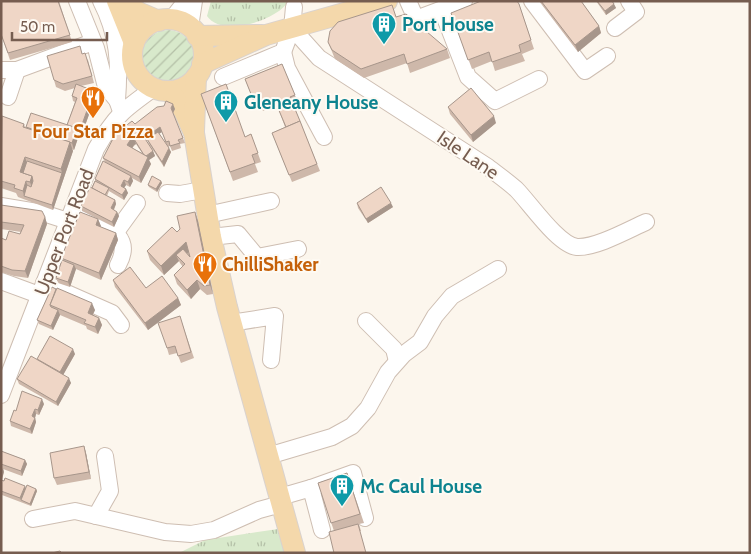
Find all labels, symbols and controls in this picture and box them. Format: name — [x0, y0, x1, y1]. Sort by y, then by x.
scale bar — [12, 10, 108, 42]
building icon: Port House — [371, 11, 397, 45]
place label: Port House — [402, 13, 494, 36]
text: 50 m — [20, 18, 55, 36]
restaurant icon: Four Star Pizza — [80, 85, 106, 119]
building icon: Gleneany House — [213, 89, 239, 123]
place label: Gleneany House — [244, 91, 379, 114]
place label: Four Star Pizza — [32, 120, 154, 143]
street label: Isle Lane — [433, 126, 504, 184]
street label: Upper Port Road — [29, 166, 99, 298]
restaurant icon: ChilliShaker — [192, 251, 218, 285]
place label: ChilliShaker — [222, 253, 319, 276]
building icon: Mc Caul House — [329, 473, 355, 507]
place label: Mc Caul House — [360, 475, 482, 498]

